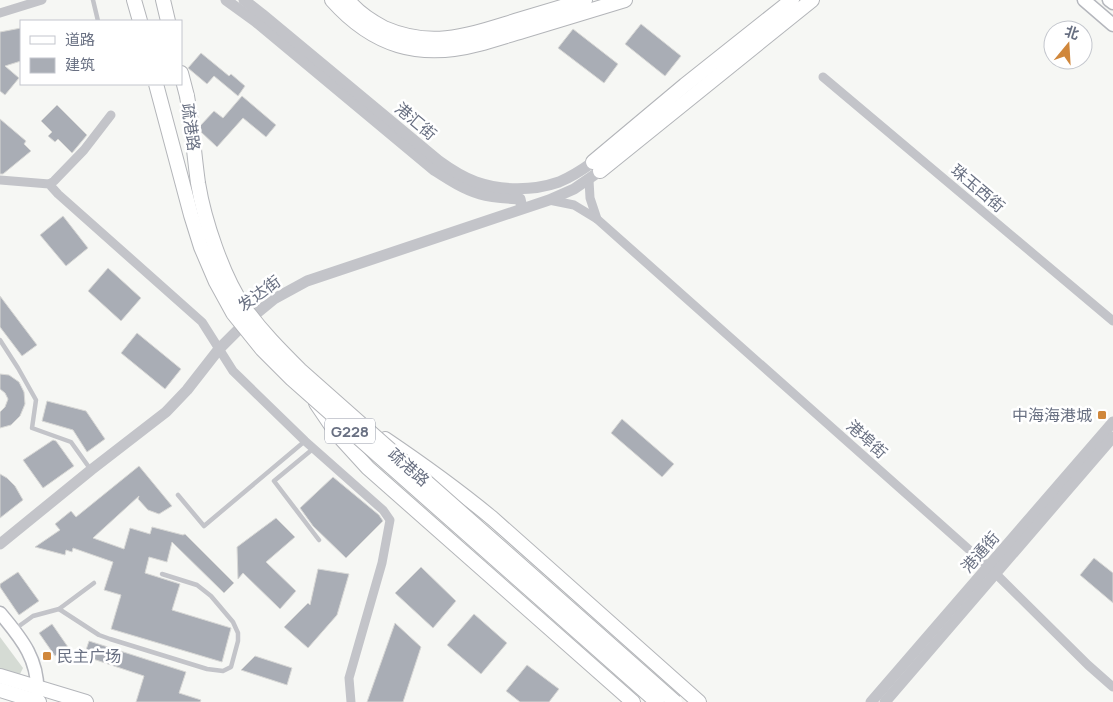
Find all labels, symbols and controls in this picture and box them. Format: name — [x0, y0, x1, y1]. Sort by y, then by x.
legend — [20, 20, 182, 85]
north arrow — [1043, 20, 1093, 70]
text: 北 — [1063, 21, 1082, 43]
text: 道路 — [65, 29, 95, 50]
text: 建筑 — [65, 54, 95, 75]
street label: 港汇街 — [391, 97, 441, 145]
street label: 疏港路 — [177, 102, 205, 152]
street label: 珠玉西街 — [946, 159, 1010, 217]
street label: 发达街 — [233, 270, 285, 316]
place label: 中海海港城 — [1012, 404, 1092, 426]
marker: 中海海港城 — [1096, 409, 1108, 421]
street label: 港埠街 — [842, 415, 892, 463]
road number: G228 — [325, 418, 375, 444]
street label: 疏港路 — [384, 443, 434, 491]
street label: 港通街 — [956, 527, 1004, 577]
place label: 民主广场 — [57, 645, 121, 667]
marker: 民主广场 — [41, 650, 53, 662]

